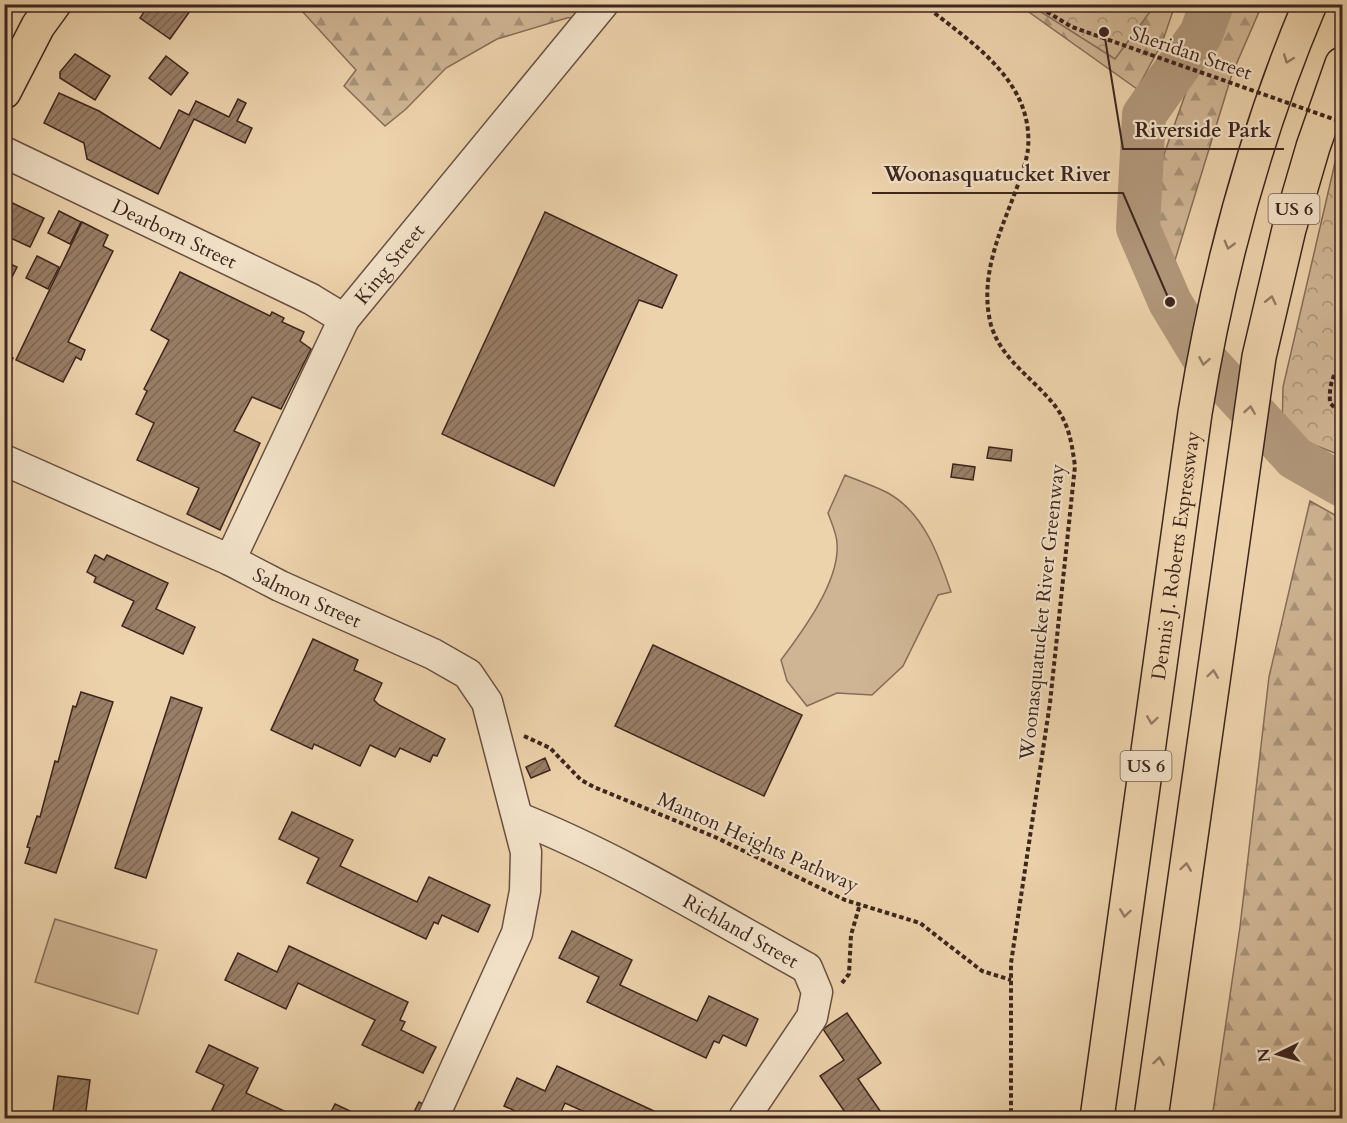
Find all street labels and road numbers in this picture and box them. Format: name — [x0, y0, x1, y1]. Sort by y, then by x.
street label: Sheridan Street — [1126, 20, 1256, 87]
street label: Dearborn Street — [108, 192, 242, 275]
road number: US 6 — [1268, 194, 1320, 224]
street label: King Street — [348, 217, 431, 310]
street label: Dennis J. Roberts Expressway — [1145, 429, 1206, 682]
street label: Woonasquatucket River Greenway — [1013, 462, 1071, 763]
street label: Salmon Street — [248, 561, 366, 634]
road number: US 6 — [1120, 751, 1172, 781]
street label: Manton Heights Pathway — [653, 785, 863, 899]
street label: Richland Street — [678, 887, 804, 975]

